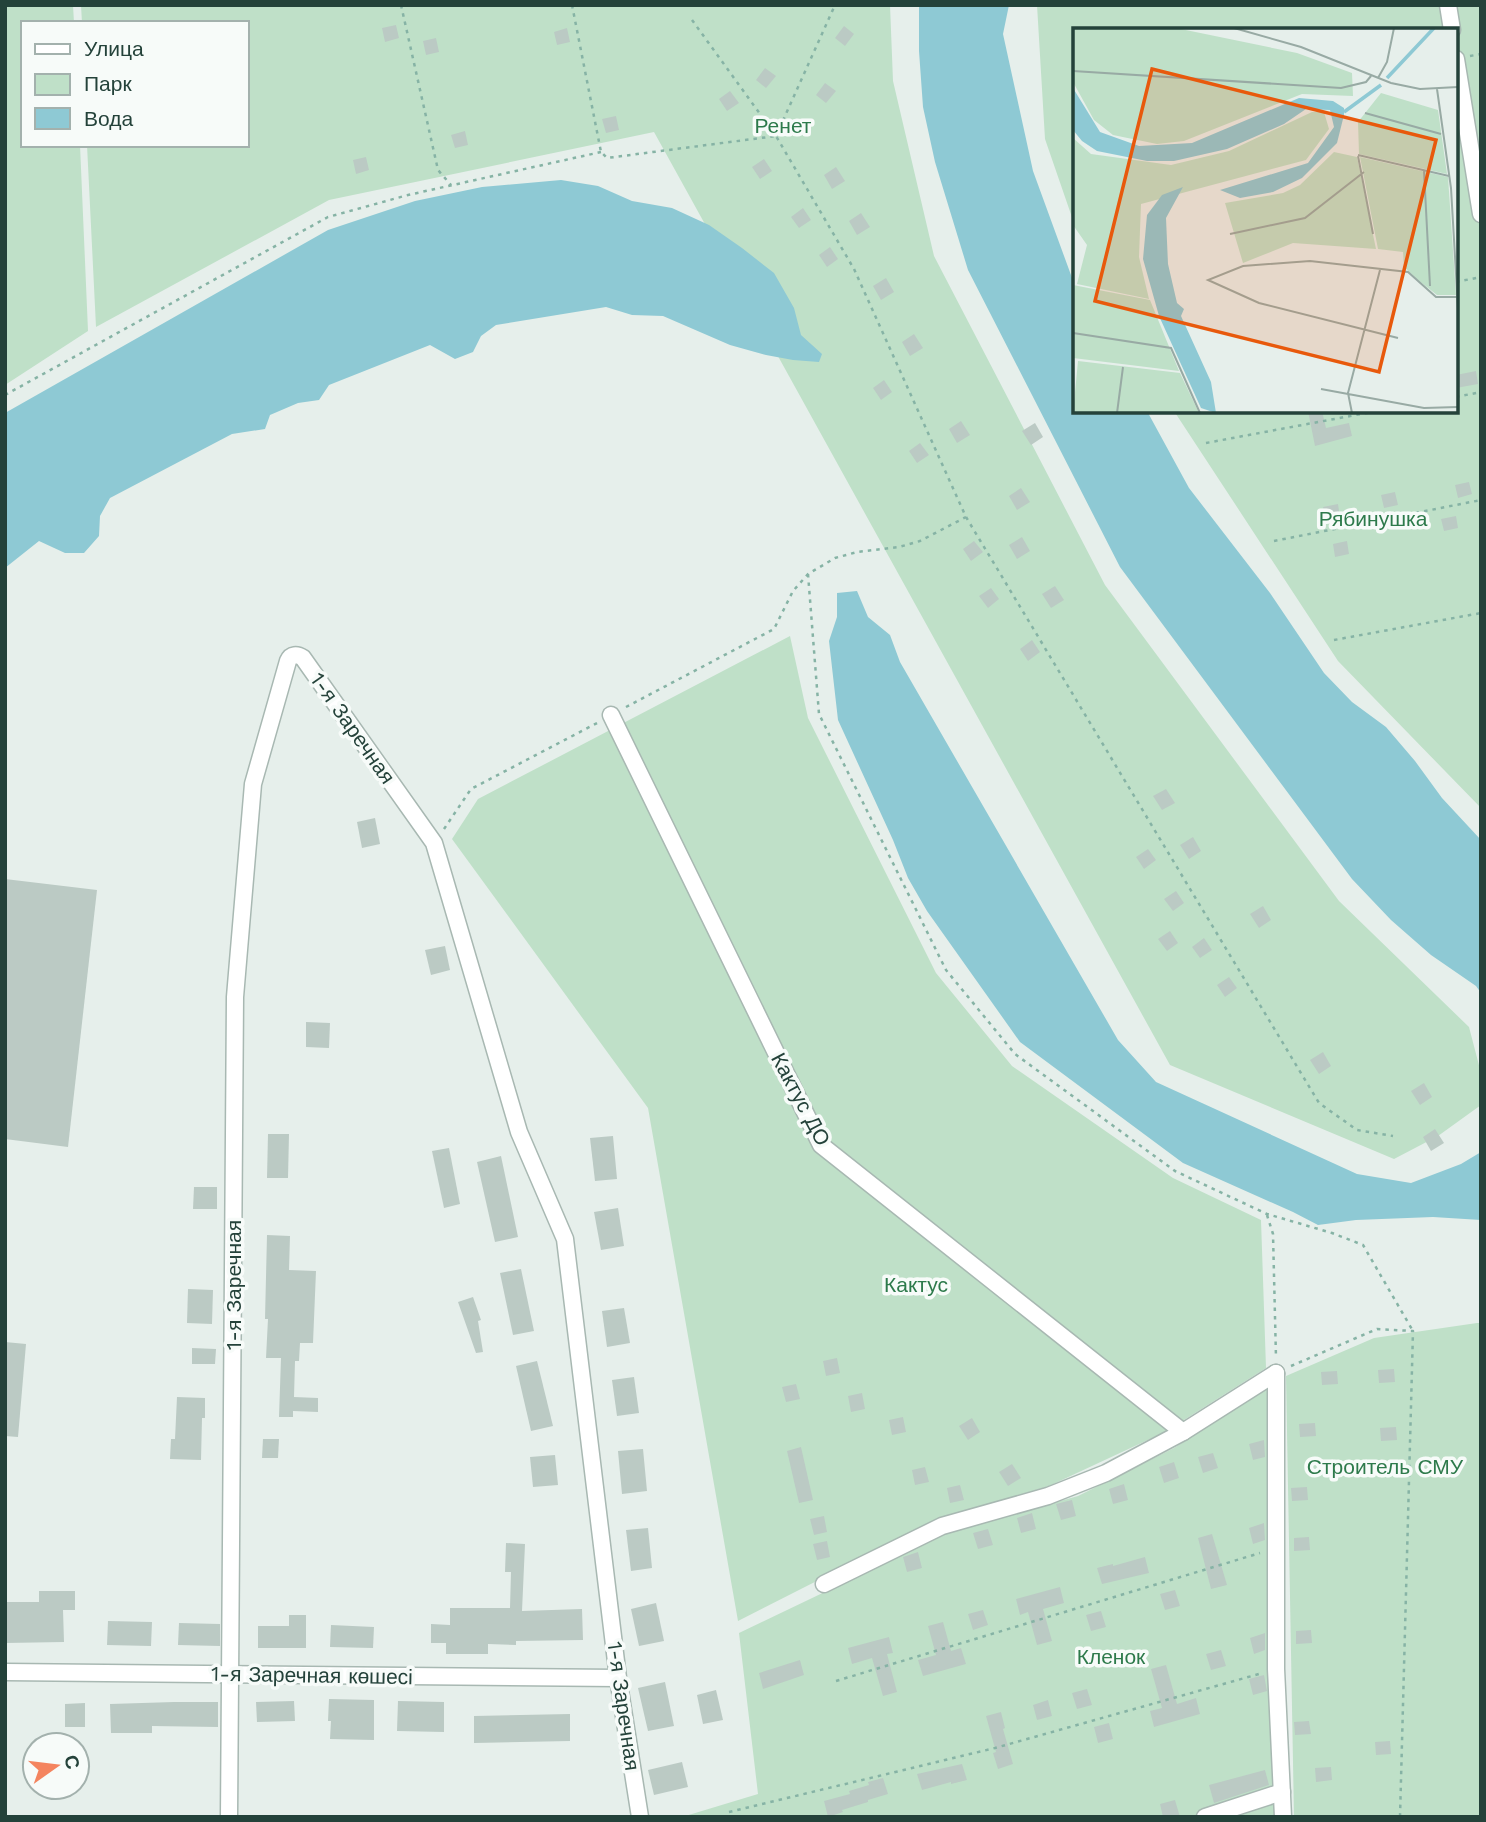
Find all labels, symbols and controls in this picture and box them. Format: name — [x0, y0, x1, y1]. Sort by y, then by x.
legend — [21, 21, 248, 147]
inset map — [1073, 28, 1458, 413]
text: Улица — [84, 36, 144, 61]
text: Парк — [84, 71, 132, 96]
text: Вода — [84, 106, 133, 131]
park label: Ренет — [755, 113, 812, 138]
park label: Рябинушка — [1319, 506, 1428, 531]
street label: 1-я Заречная — [305, 668, 401, 788]
street label: Кактус ДО — [766, 1048, 836, 1150]
street label: 1-я Заречная — [221, 1220, 246, 1350]
park label: Кактус — [884, 1272, 948, 1297]
park label: Строитель СМУ — [1307, 1454, 1464, 1479]
street label: 1-я Заречная — [603, 1640, 645, 1772]
park label: Кленок — [1077, 1644, 1146, 1669]
street label: 1-я Заречная көшесі — [211, 1661, 413, 1689]
north arrow — [21, 1731, 91, 1801]
text: С — [59, 1753, 85, 1772]

